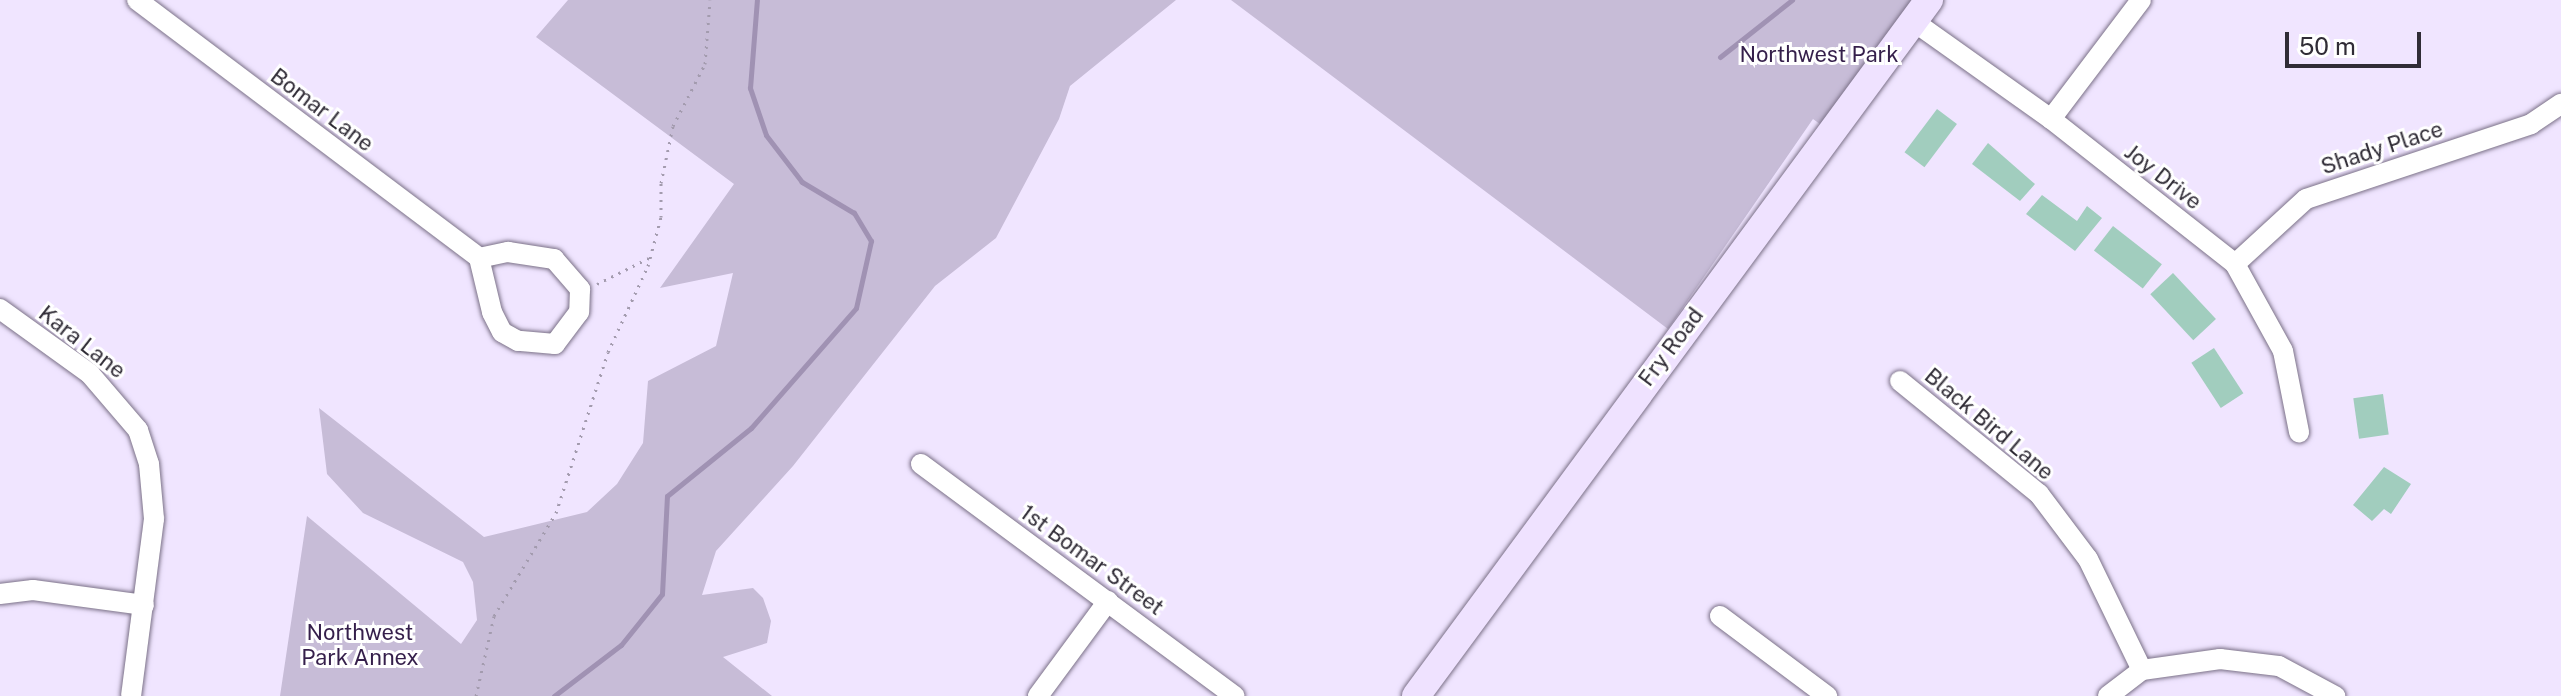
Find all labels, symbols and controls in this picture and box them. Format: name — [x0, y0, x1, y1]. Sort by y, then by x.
scale bar — [2289, 16, 2425, 66]
text: 50 m — [2299, 32, 2356, 60]
park label: Northwest Park — [1739, 42, 1899, 68]
street label: Bomar Lane — [265, 63, 379, 157]
street label: Shady Place — [2318, 116, 2446, 180]
street label: Joy Drive — [2119, 139, 2207, 215]
street label: Kara Lane — [34, 300, 130, 384]
street label: Fry Road — [1633, 303, 1709, 391]
street label: Black Bird Lane — [1919, 363, 2059, 485]
street label: 1st Bomar Street — [1015, 499, 1169, 621]
park label: Northwest Park Annex — [301, 619, 419, 670]

